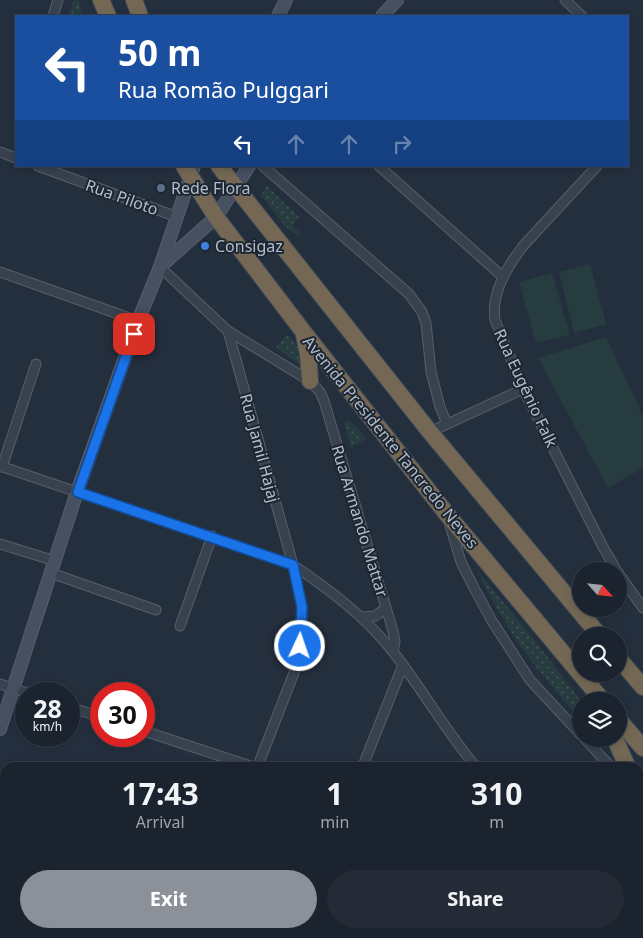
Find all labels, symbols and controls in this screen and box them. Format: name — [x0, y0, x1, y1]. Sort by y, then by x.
text: 50 m — [118, 29, 201, 76]
icon: left — [35, 35, 100, 100]
text: Rua Romão Pulggari — [118, 74, 329, 104]
icon: left — [229, 130, 257, 158]
icon: ahead — [282, 130, 310, 158]
icon: ahead — [335, 130, 363, 158]
icon: right — [388, 130, 416, 158]
street label: Rua Piloto — [83, 174, 161, 220]
place label: Rede Flora — [171, 177, 250, 199]
marker: Rede Flora — [155, 182, 167, 194]
place label: Consigaz — [215, 235, 283, 257]
marker: Consigaz — [199, 240, 211, 252]
pin — [113, 313, 155, 355]
icon: arrive — [120, 320, 148, 348]
street label: Rua Eugênio Falk — [489, 325, 563, 451]
street label: Avenida Presidente Tancredo Neves — [298, 331, 484, 553]
street label: Rua Jamil Hajaj — [235, 391, 285, 505]
street label: Rua Armando Mattar — [326, 442, 394, 600]
north arrow — [572, 562, 628, 618]
map controls — [572, 562, 627, 747]
position arrow — [273, 619, 325, 671]
button: search — [572, 627, 627, 682]
speed limit sign: 30 — [90, 682, 155, 747]
text: 28 — [33, 691, 62, 725]
button: layers — [572, 692, 627, 747]
text: km/h — [33, 718, 62, 735]
text: 17:43 — [122, 773, 199, 814]
text: 1 — [326, 773, 343, 814]
text: 310 — [471, 773, 522, 814]
text: Arrival — [136, 811, 185, 833]
text: min — [320, 811, 349, 833]
text: m — [489, 811, 504, 833]
button: Exit — [20, 870, 317, 928]
button: Share — [327, 870, 624, 928]

